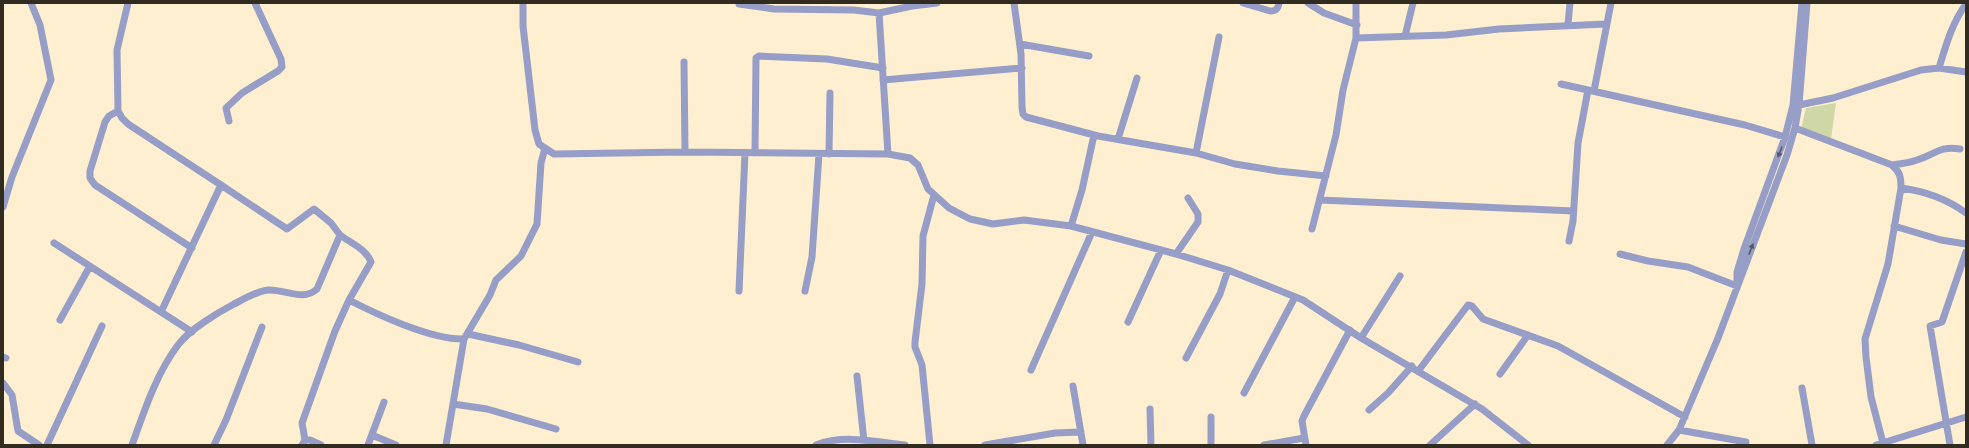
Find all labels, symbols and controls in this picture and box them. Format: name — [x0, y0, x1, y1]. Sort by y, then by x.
one-way arrow — [1776, 146, 1782, 158]
one-way arrow — [1749, 243, 1755, 255]

